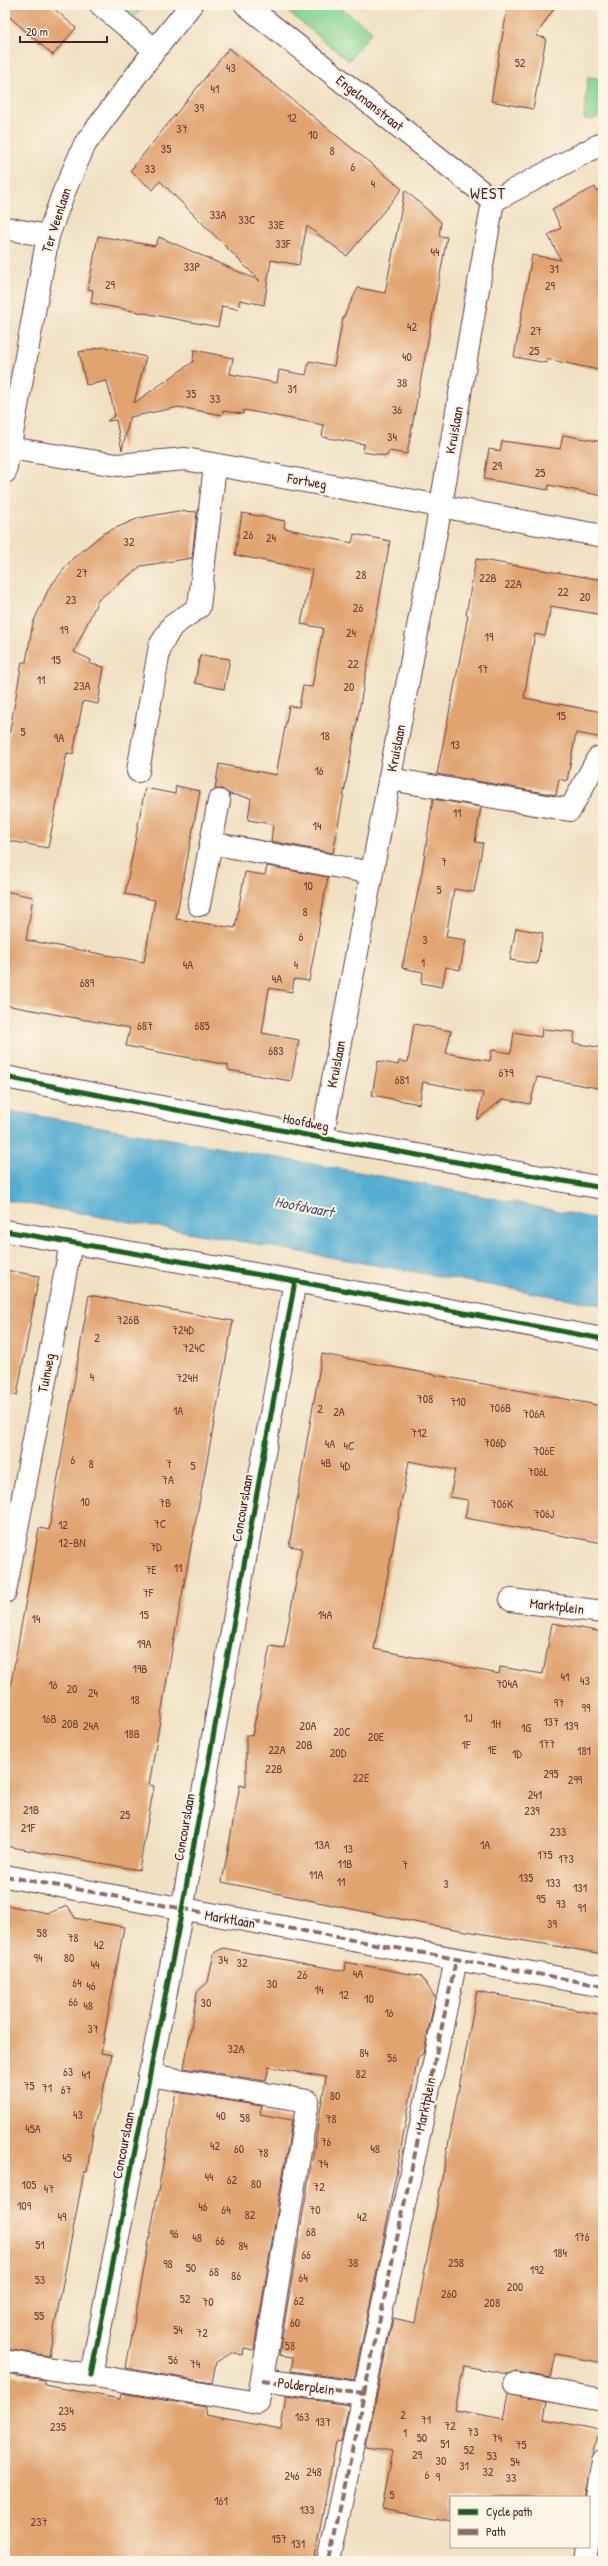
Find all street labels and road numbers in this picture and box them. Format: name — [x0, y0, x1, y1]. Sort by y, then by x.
street label: Engelmanstraat — [332, 70, 408, 136]
street label: Ter Veenlaan — [36, 185, 75, 255]
street label: Kruislaan — [440, 405, 467, 455]
street label: Fortweg — [285, 468, 328, 494]
street label: Kruislaan — [382, 723, 409, 773]
street label: Kruislaan — [322, 1039, 349, 1089]
street label: Hoofdweg — [281, 1108, 331, 1136]
street label: Tuinweg — [32, 1352, 60, 1394]
street label: Concourslaan — [226, 1473, 257, 1543]
street label: Marktplein — [529, 1593, 585, 1619]
street label: Concourslaan — [168, 1792, 199, 1862]
street label: Marktlaan — [203, 1905, 257, 1932]
street label: Marktplein — [410, 2075, 440, 2133]
street label: Concourslaan — [107, 2110, 138, 2180]
street label: Polderplein — [276, 2372, 336, 2400]

